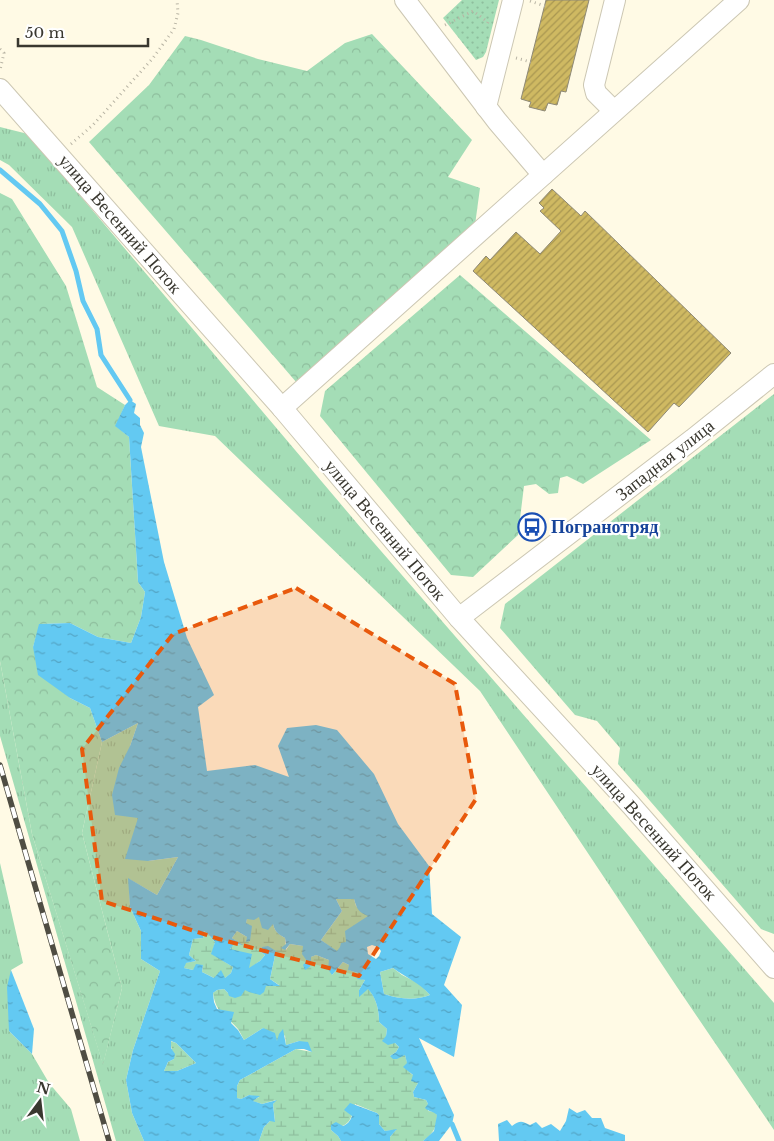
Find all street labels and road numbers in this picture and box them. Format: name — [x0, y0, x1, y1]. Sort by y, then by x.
street label: улица Весенний Поток — [54, 150, 187, 298]
street label: Западная улица — [611, 415, 719, 505]
street label: улица Весенний Поток — [320, 455, 451, 605]
street label: улица Весенний Поток — [587, 759, 722, 905]

